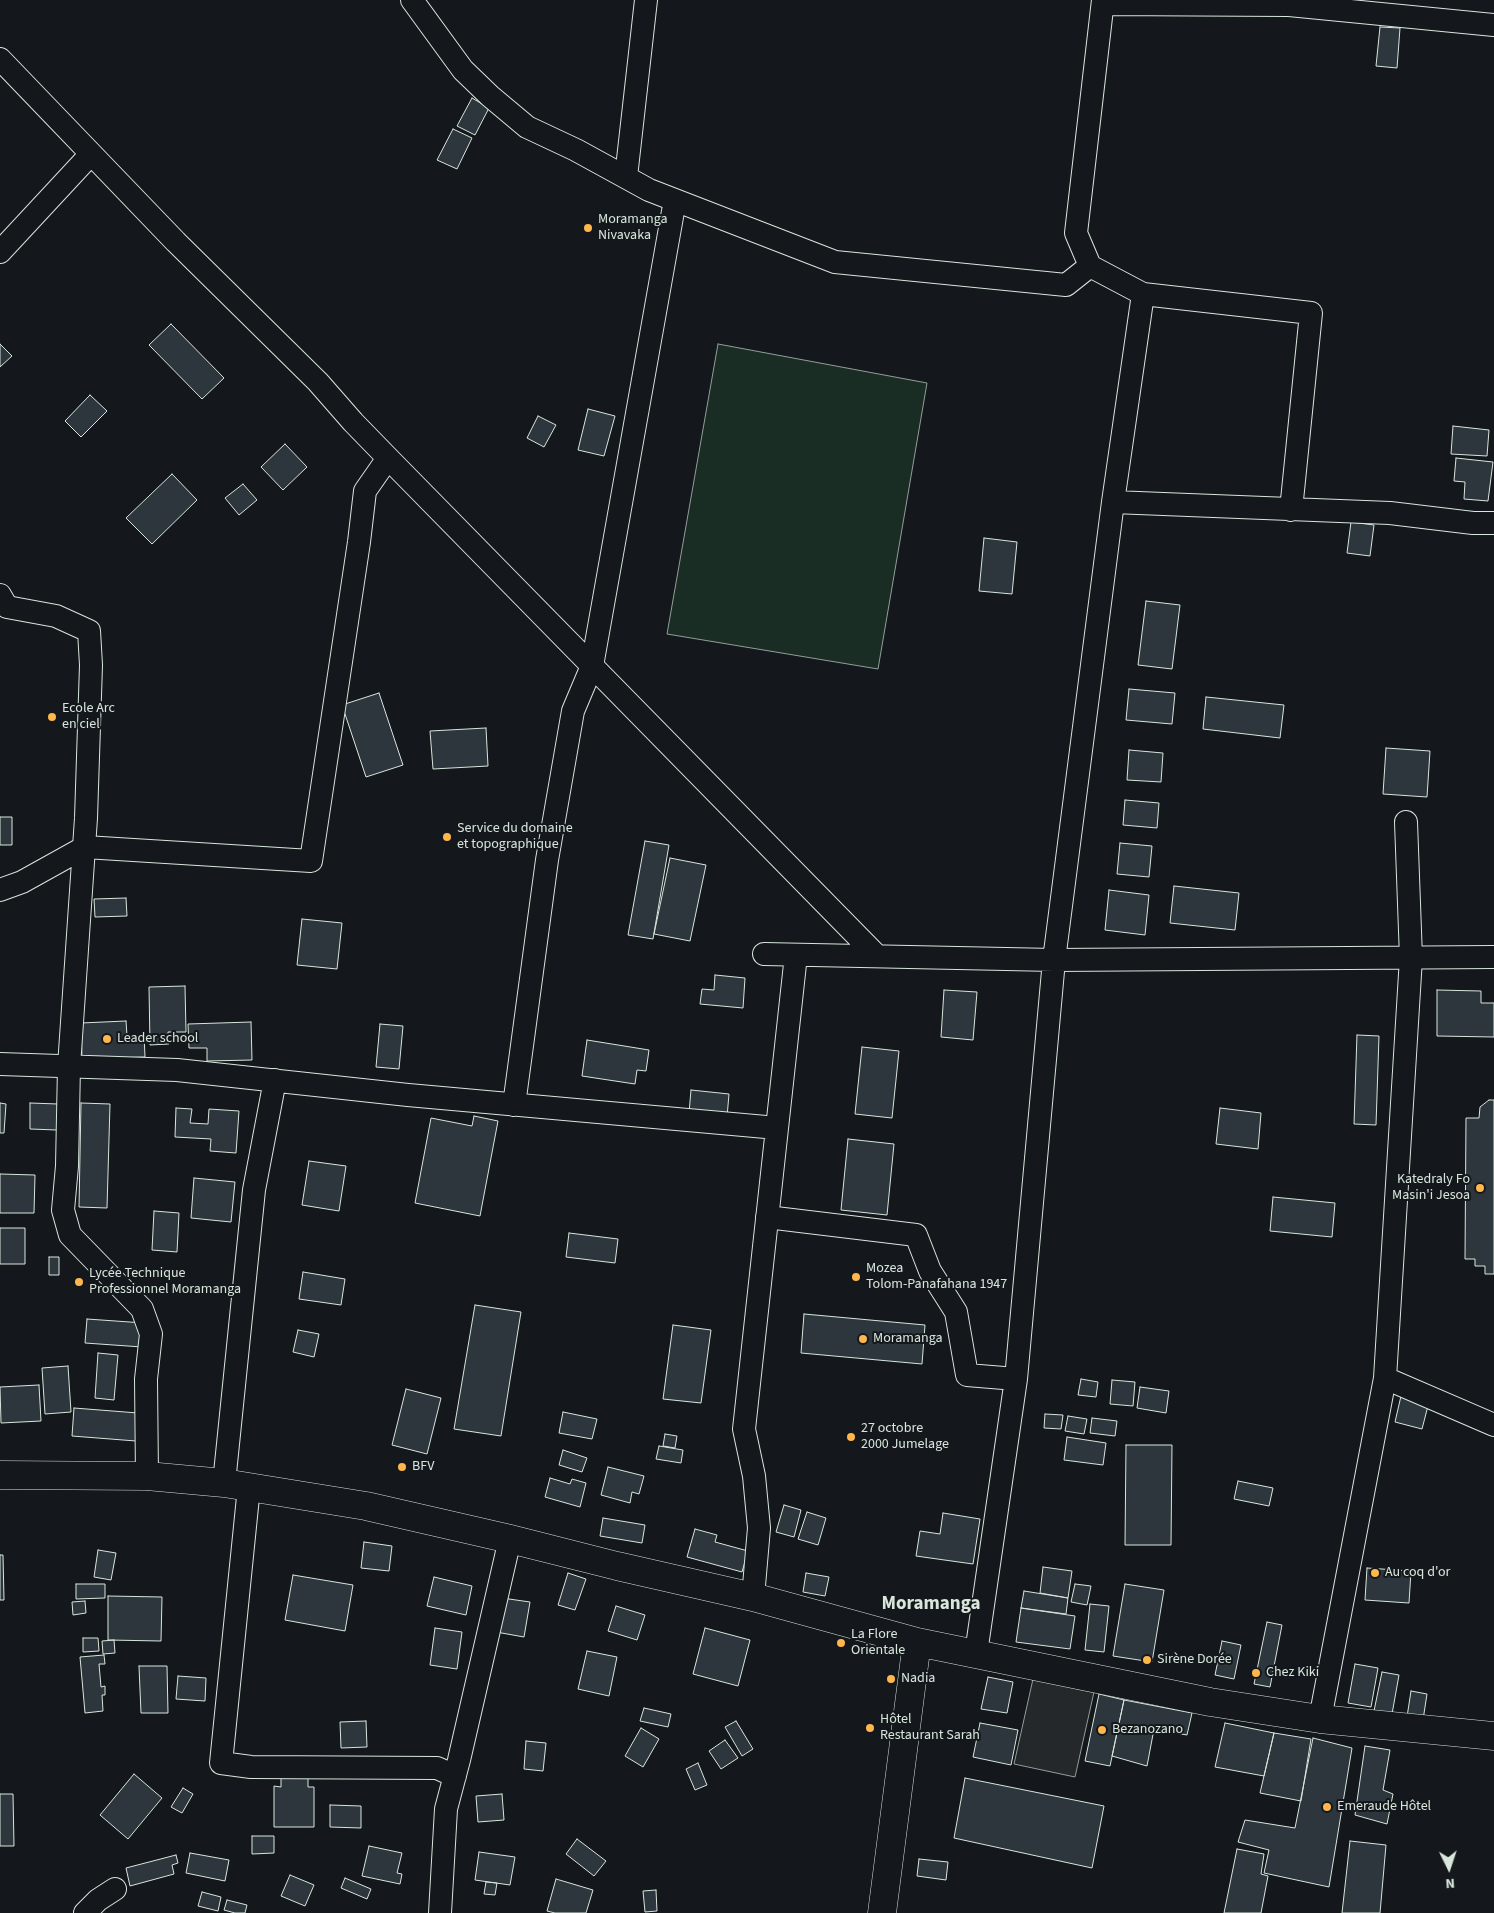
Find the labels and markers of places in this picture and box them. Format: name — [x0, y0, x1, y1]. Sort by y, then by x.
place label: Moramanga Nivavaka — [598, 212, 668, 244]
marker: Moramanga Nivavaka — [582, 222, 594, 234]
place label: Ecole Arc en ciel — [62, 701, 115, 734]
marker: Ecole Arc en ciel — [46, 711, 58, 723]
place label: Service du domaine et topographique — [457, 821, 573, 854]
marker: Service du domaine et topographique — [441, 831, 453, 843]
place label: Leader school — [117, 1031, 198, 1047]
marker: Leader school — [101, 1033, 113, 1045]
place label: Katedraly Fo Masin'i Jesoa — [1392, 1172, 1470, 1204]
marker: Katedraly Fo Masin'i Jesoa — [1474, 1182, 1486, 1194]
place label: Mozea Tolom-Panafahana 1947 — [866, 1261, 1007, 1294]
place label: Lycée Technique Professionnel Moramanga — [89, 1266, 241, 1298]
marker: Mozea Tolom-Panafahana 1947 — [850, 1271, 862, 1283]
marker: Lycée Technique Professionnel Moramanga — [73, 1276, 85, 1288]
place label: Moramanga — [873, 1331, 943, 1347]
marker: Moramanga — [857, 1333, 869, 1345]
place label: 27 octobre 2000 Jumelage — [861, 1421, 949, 1454]
marker: 27 octobre 2000 Jumelage — [845, 1431, 857, 1443]
place label: BFV — [412, 1459, 434, 1475]
marker: BFV — [396, 1461, 408, 1473]
place label: Au coq d'or — [1385, 1565, 1450, 1581]
marker: Au coq d'or — [1369, 1567, 1381, 1579]
place label: La Flore Orientale — [851, 1627, 905, 1660]
marker: La Flore Orientale — [835, 1637, 847, 1649]
place label: Sirène Dorée — [1157, 1652, 1232, 1668]
marker: Sirène Dorée — [1141, 1654, 1153, 1666]
place label: Chez Kiki — [1266, 1665, 1319, 1681]
marker: Chez Kiki — [1250, 1667, 1262, 1679]
place label: Nadia — [901, 1671, 935, 1687]
marker: Nadia — [885, 1673, 897, 1685]
place label: Hôtel Restaurant Sarah — [880, 1712, 980, 1744]
marker: Hôtel Restaurant Sarah — [864, 1722, 876, 1734]
place label: Bezanozano — [1112, 1722, 1183, 1738]
marker: Bezanozano — [1096, 1724, 1108, 1736]
place label: Emeraude Hôtel — [1337, 1799, 1431, 1815]
marker: Emeraude Hôtel — [1321, 1801, 1333, 1813]

